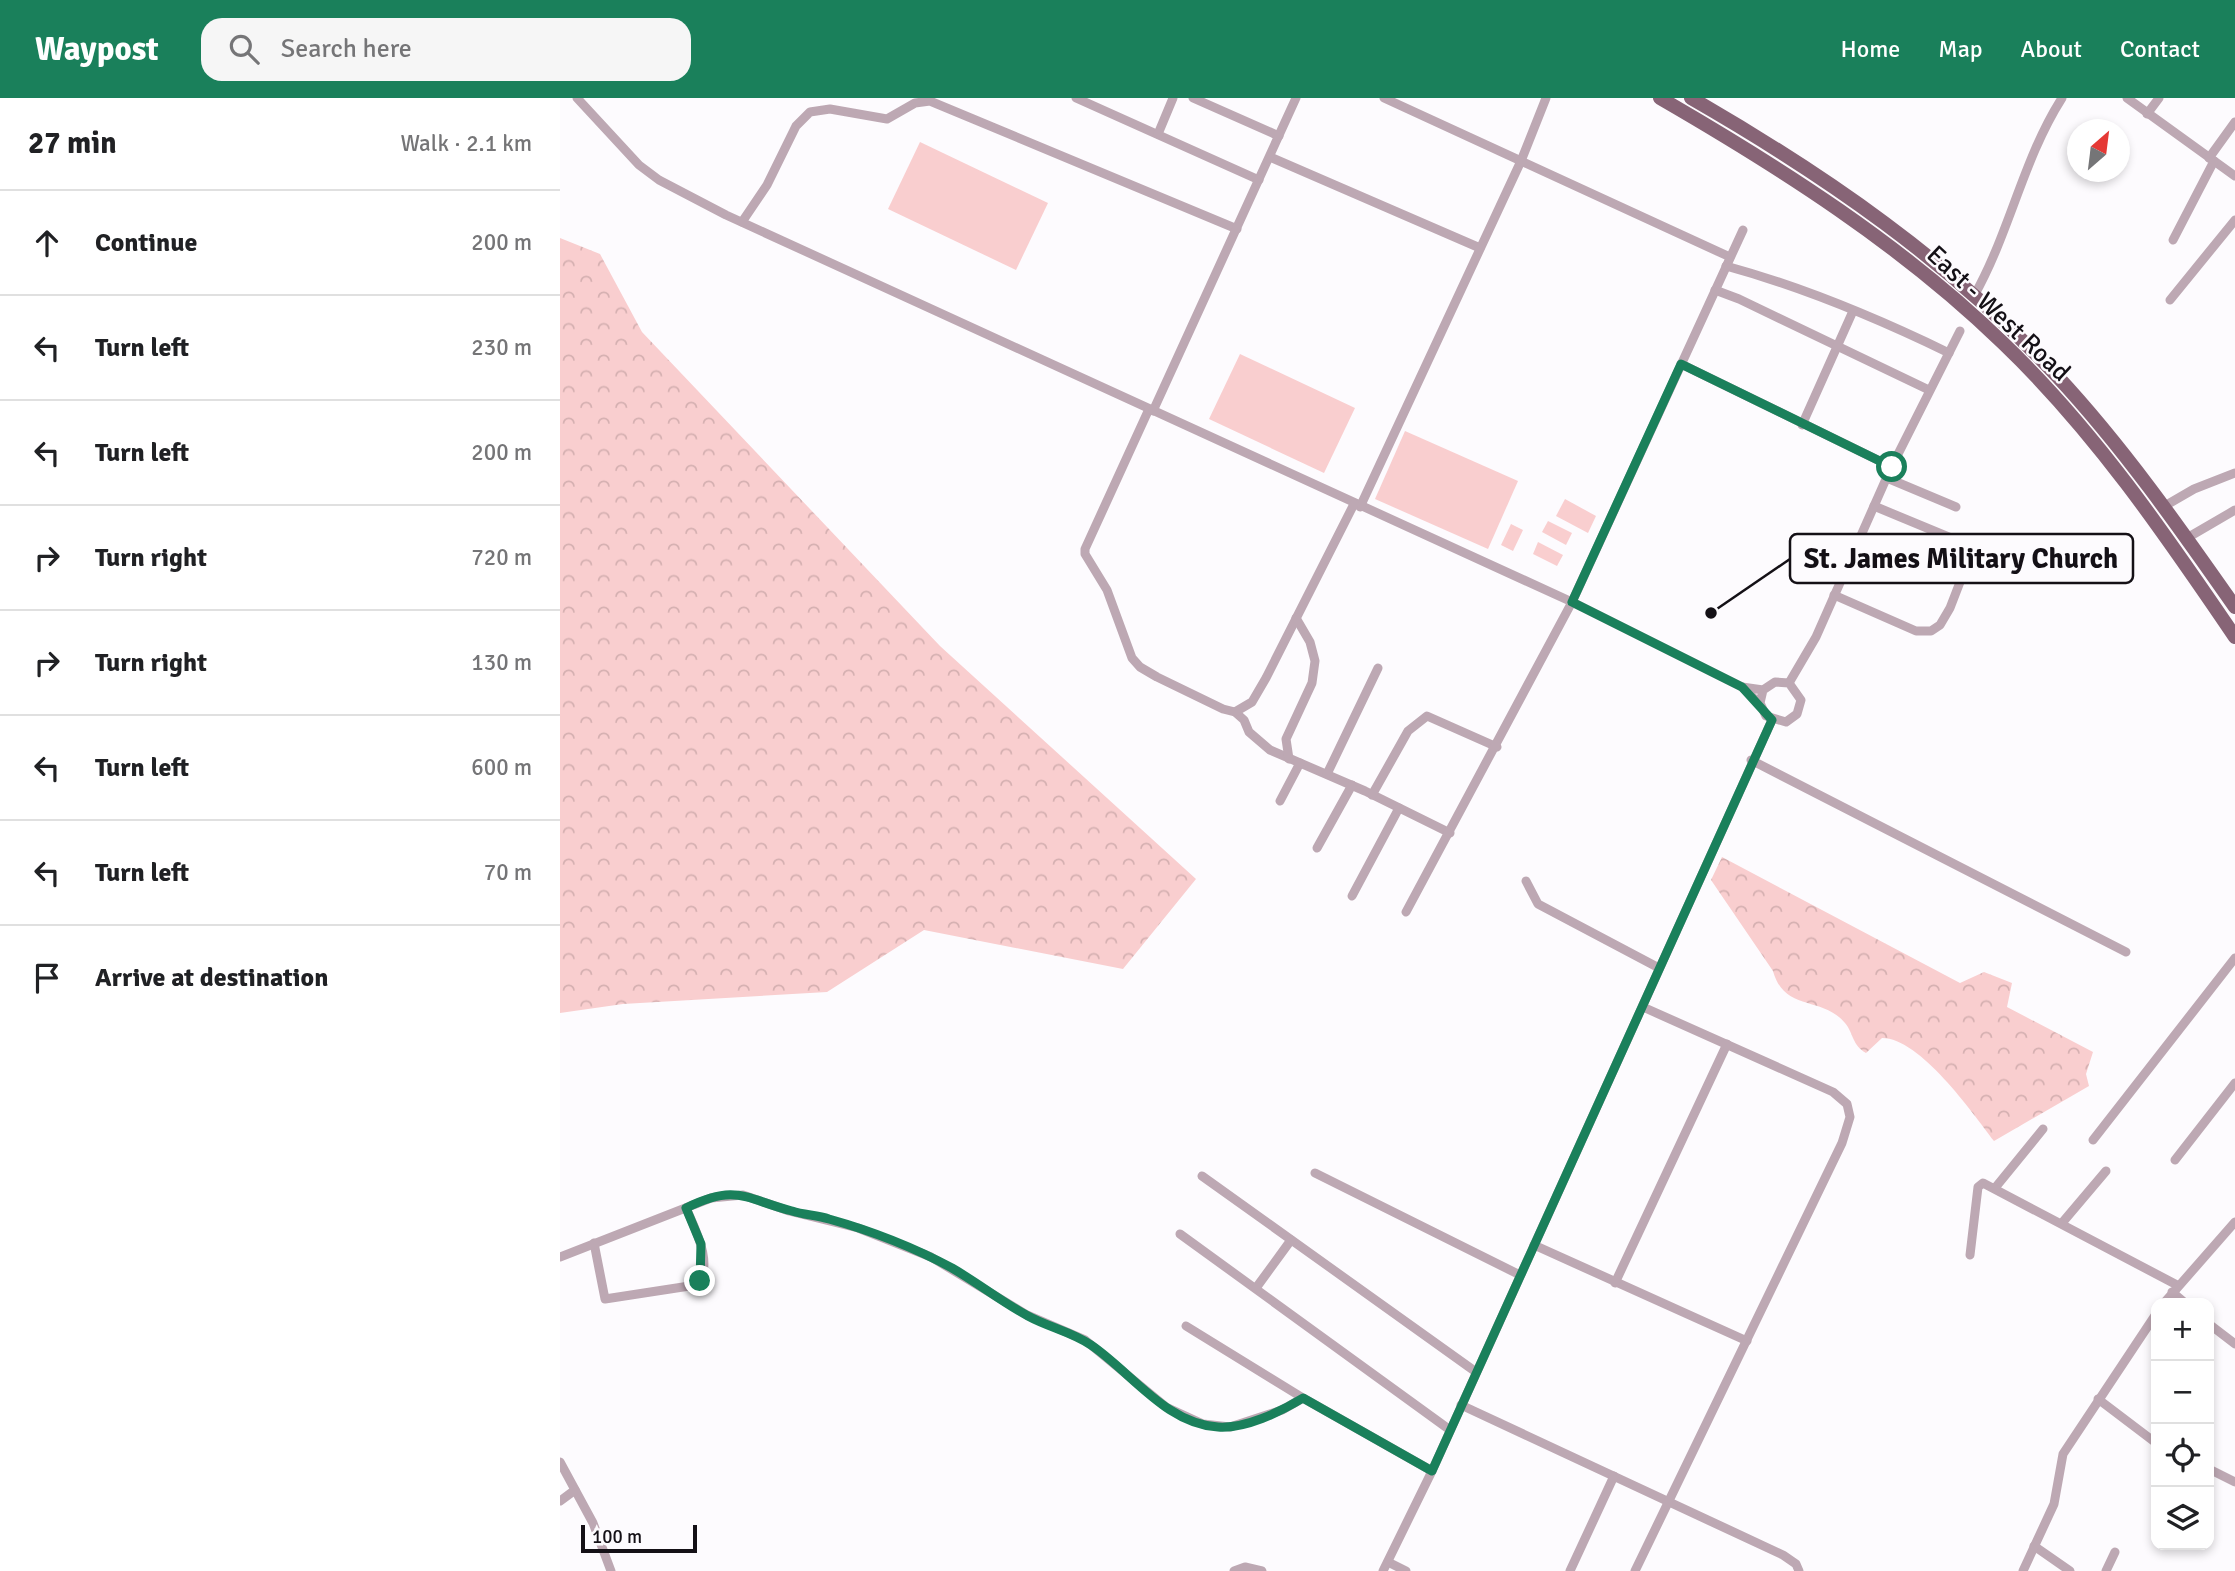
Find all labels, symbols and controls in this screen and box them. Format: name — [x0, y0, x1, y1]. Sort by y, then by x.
search box — [201, 18, 691, 81]
text: Waypost — [35, 29, 159, 70]
icon: search — [225, 30, 263, 68]
text: Search here — [281, 33, 412, 65]
text: Home — [1840, 34, 1900, 64]
text: Map — [1938, 34, 1983, 64]
text: About — [2021, 34, 2082, 64]
text: Contact — [2120, 34, 2200, 64]
north arrow — [2067, 119, 2130, 182]
text: 27 min — [28, 125, 117, 162]
text: Walk · 2.1 km — [400, 129, 532, 158]
icon: ahead — [28, 224, 66, 262]
text: Continue — [95, 227, 197, 259]
text: 200 m — [471, 228, 532, 257]
street label: East - West Road — [1920, 239, 2077, 388]
icon: left — [28, 329, 66, 367]
text: Turn left — [95, 332, 189, 364]
text: 230 m — [471, 333, 532, 362]
icon: left — [28, 434, 66, 472]
text: Turn left — [95, 437, 189, 469]
text: 200 m — [471, 438, 532, 467]
route start — [1876, 451, 1907, 482]
callout: St. James Military Church — [1790, 534, 2133, 583]
icon: right — [28, 539, 66, 577]
text: Turn right — [95, 542, 207, 574]
text: St. James Military Church — [1804, 542, 2118, 576]
text: 720 m — [471, 543, 532, 572]
icon: right — [28, 644, 66, 682]
text: Turn right — [95, 647, 207, 679]
text: 130 m — [471, 648, 532, 677]
icon: left — [28, 749, 66, 787]
text: Turn left — [95, 752, 189, 784]
text: 600 m — [471, 753, 532, 782]
icon: left — [28, 854, 66, 892]
text: Turn left — [95, 857, 189, 889]
text: 70 m — [484, 858, 532, 887]
icon: arrive — [28, 959, 66, 997]
text: Arrive at destination — [95, 962, 328, 994]
route end — [684, 1265, 715, 1296]
map controls — [2151, 1298, 2214, 1550]
button: + — [2151, 1298, 2214, 1361]
button: − — [2151, 1361, 2214, 1424]
button: locate — [2151, 1424, 2214, 1487]
button: layers — [2151, 1487, 2214, 1550]
scale bar — [581, 1522, 696, 1554]
text: 100 m — [592, 1525, 642, 1549]

